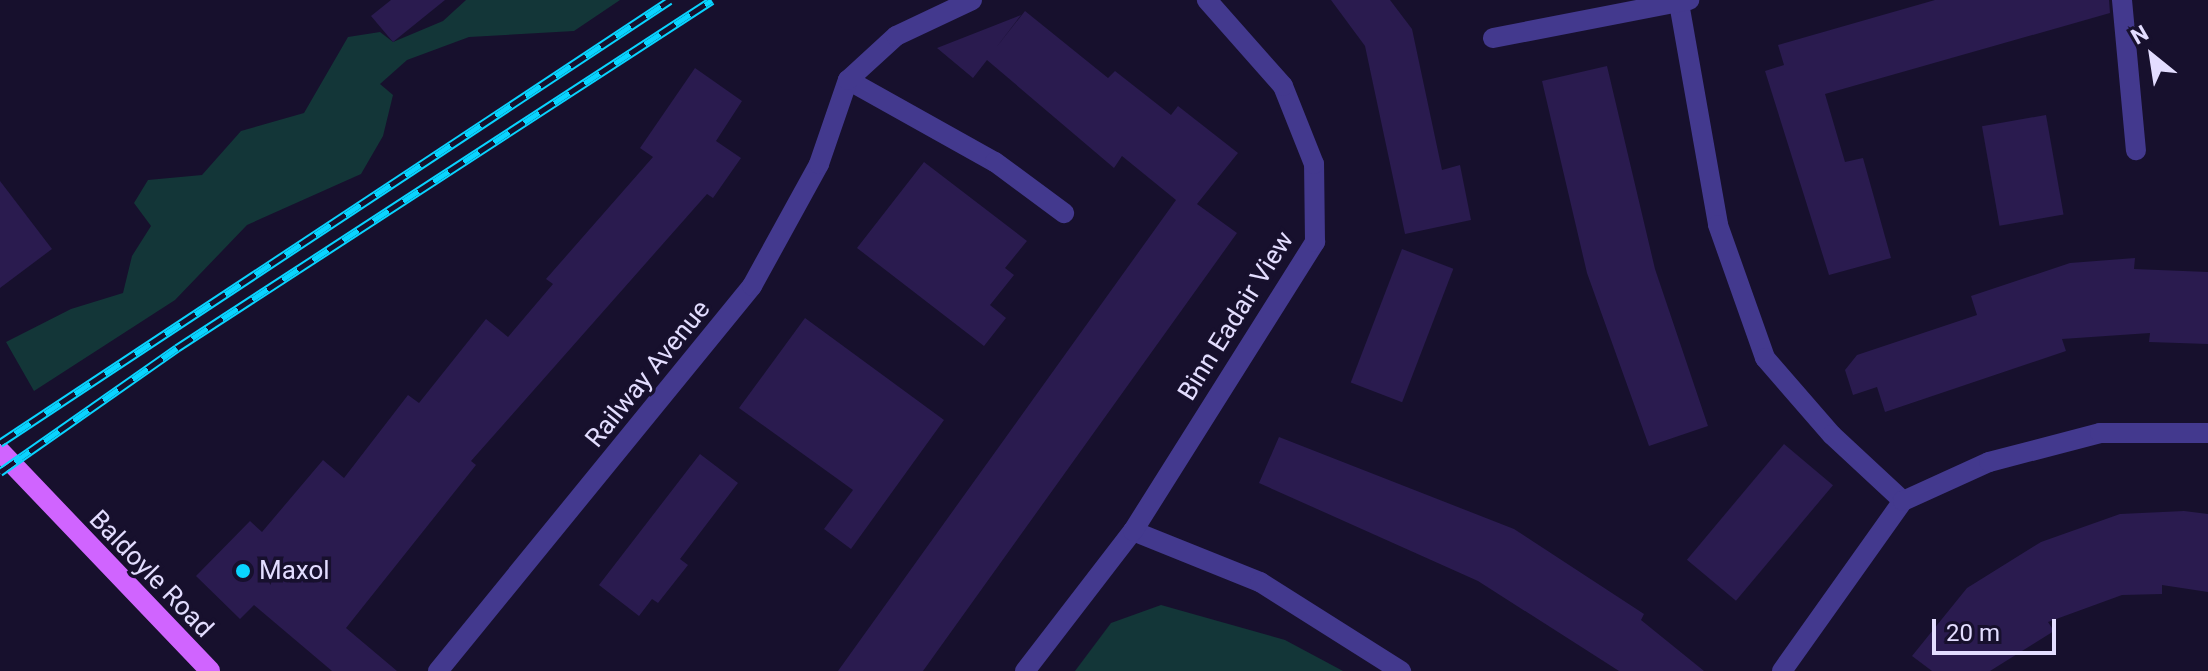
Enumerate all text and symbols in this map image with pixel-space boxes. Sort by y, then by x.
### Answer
north arrow [2112,16,2192,96]
text: N [2127,20,2153,49]
street label: Binn Eadair View [1172,226,1300,406]
street label: Railway Avenue [579,294,717,454]
street label: Baldoyle Road [83,504,219,644]
place label: Maxol [259,555,330,587]
marker: Maxol [234,562,252,580]
scale bar [1936,603,2060,653]
text: 20 m [1946,619,2000,647]

